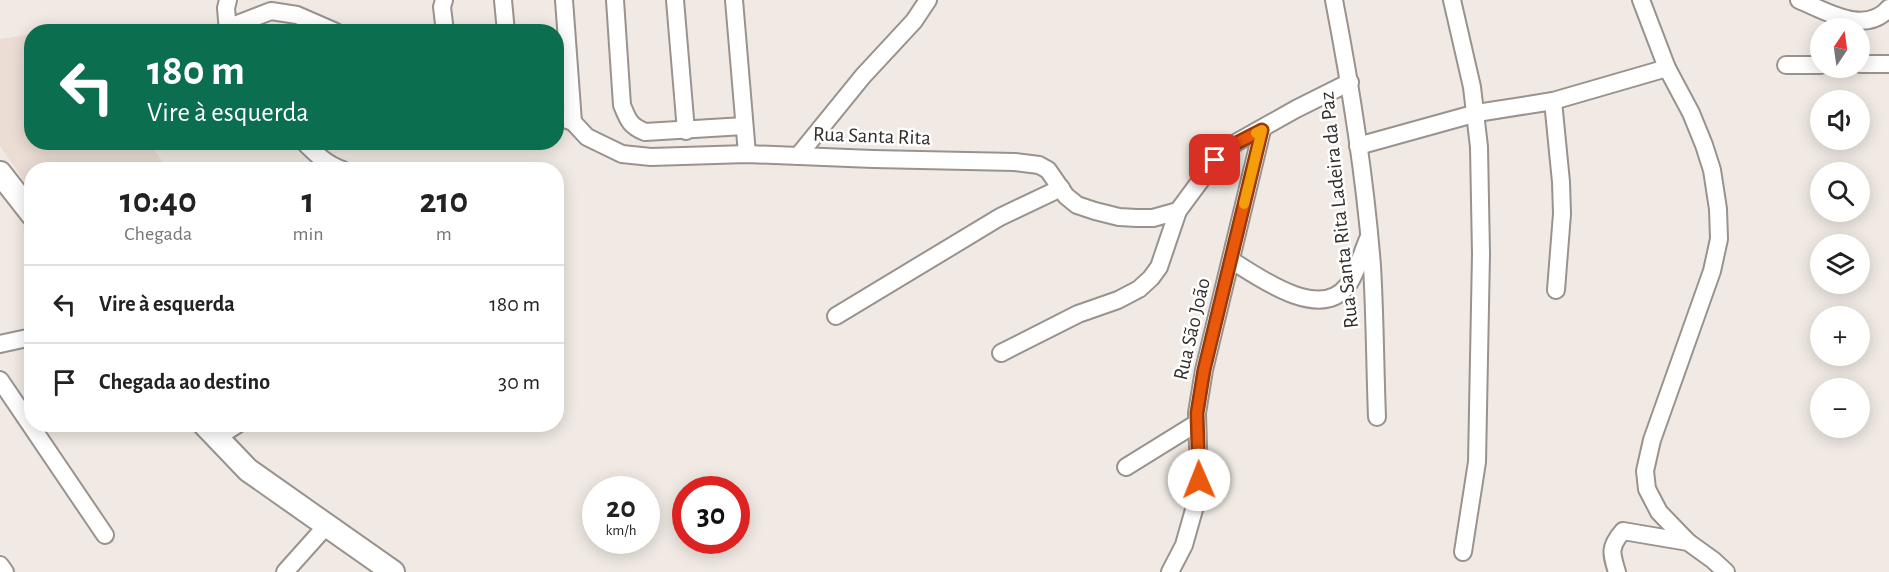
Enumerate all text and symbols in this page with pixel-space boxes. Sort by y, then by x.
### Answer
north arrow [1810,18,1870,78]
map controls [1810,18,1870,438]
icon: left [48,48,126,126]
text: 180 m [147,50,245,92]
button: sound [1810,90,1870,150]
street label: Rua Santa Rita Ladeira da Paz [1316,91,1362,329]
text: Vire à esquerda [147,99,309,126]
street label: Rua Santa Rita [813,123,932,149]
pin [1189,134,1240,185]
icon: arrive [1198,143,1231,176]
button: search [1810,162,1870,222]
text: 10:40 [120,183,197,219]
text: 1 [302,183,315,219]
text: 210 [419,183,468,219]
text: Chegada [124,224,192,244]
text: min [292,224,324,244]
text: m [436,224,452,244]
button: layers [1810,234,1870,294]
street label: Rua São João [1170,276,1214,382]
icon: left [48,288,81,321]
text: Vire à esquerda [99,293,235,315]
text: 180 m [489,293,540,315]
button: + [1810,306,1870,366]
icon: arrive [48,366,81,399]
text: Chegada ao destino [99,371,270,393]
text: 30 m [498,371,540,393]
button: − [1810,378,1870,438]
position arrow [1167,448,1231,512]
speed limit sign: 30 [672,476,750,554]
text: 20 [606,493,636,523]
text: km/h [606,523,636,538]

